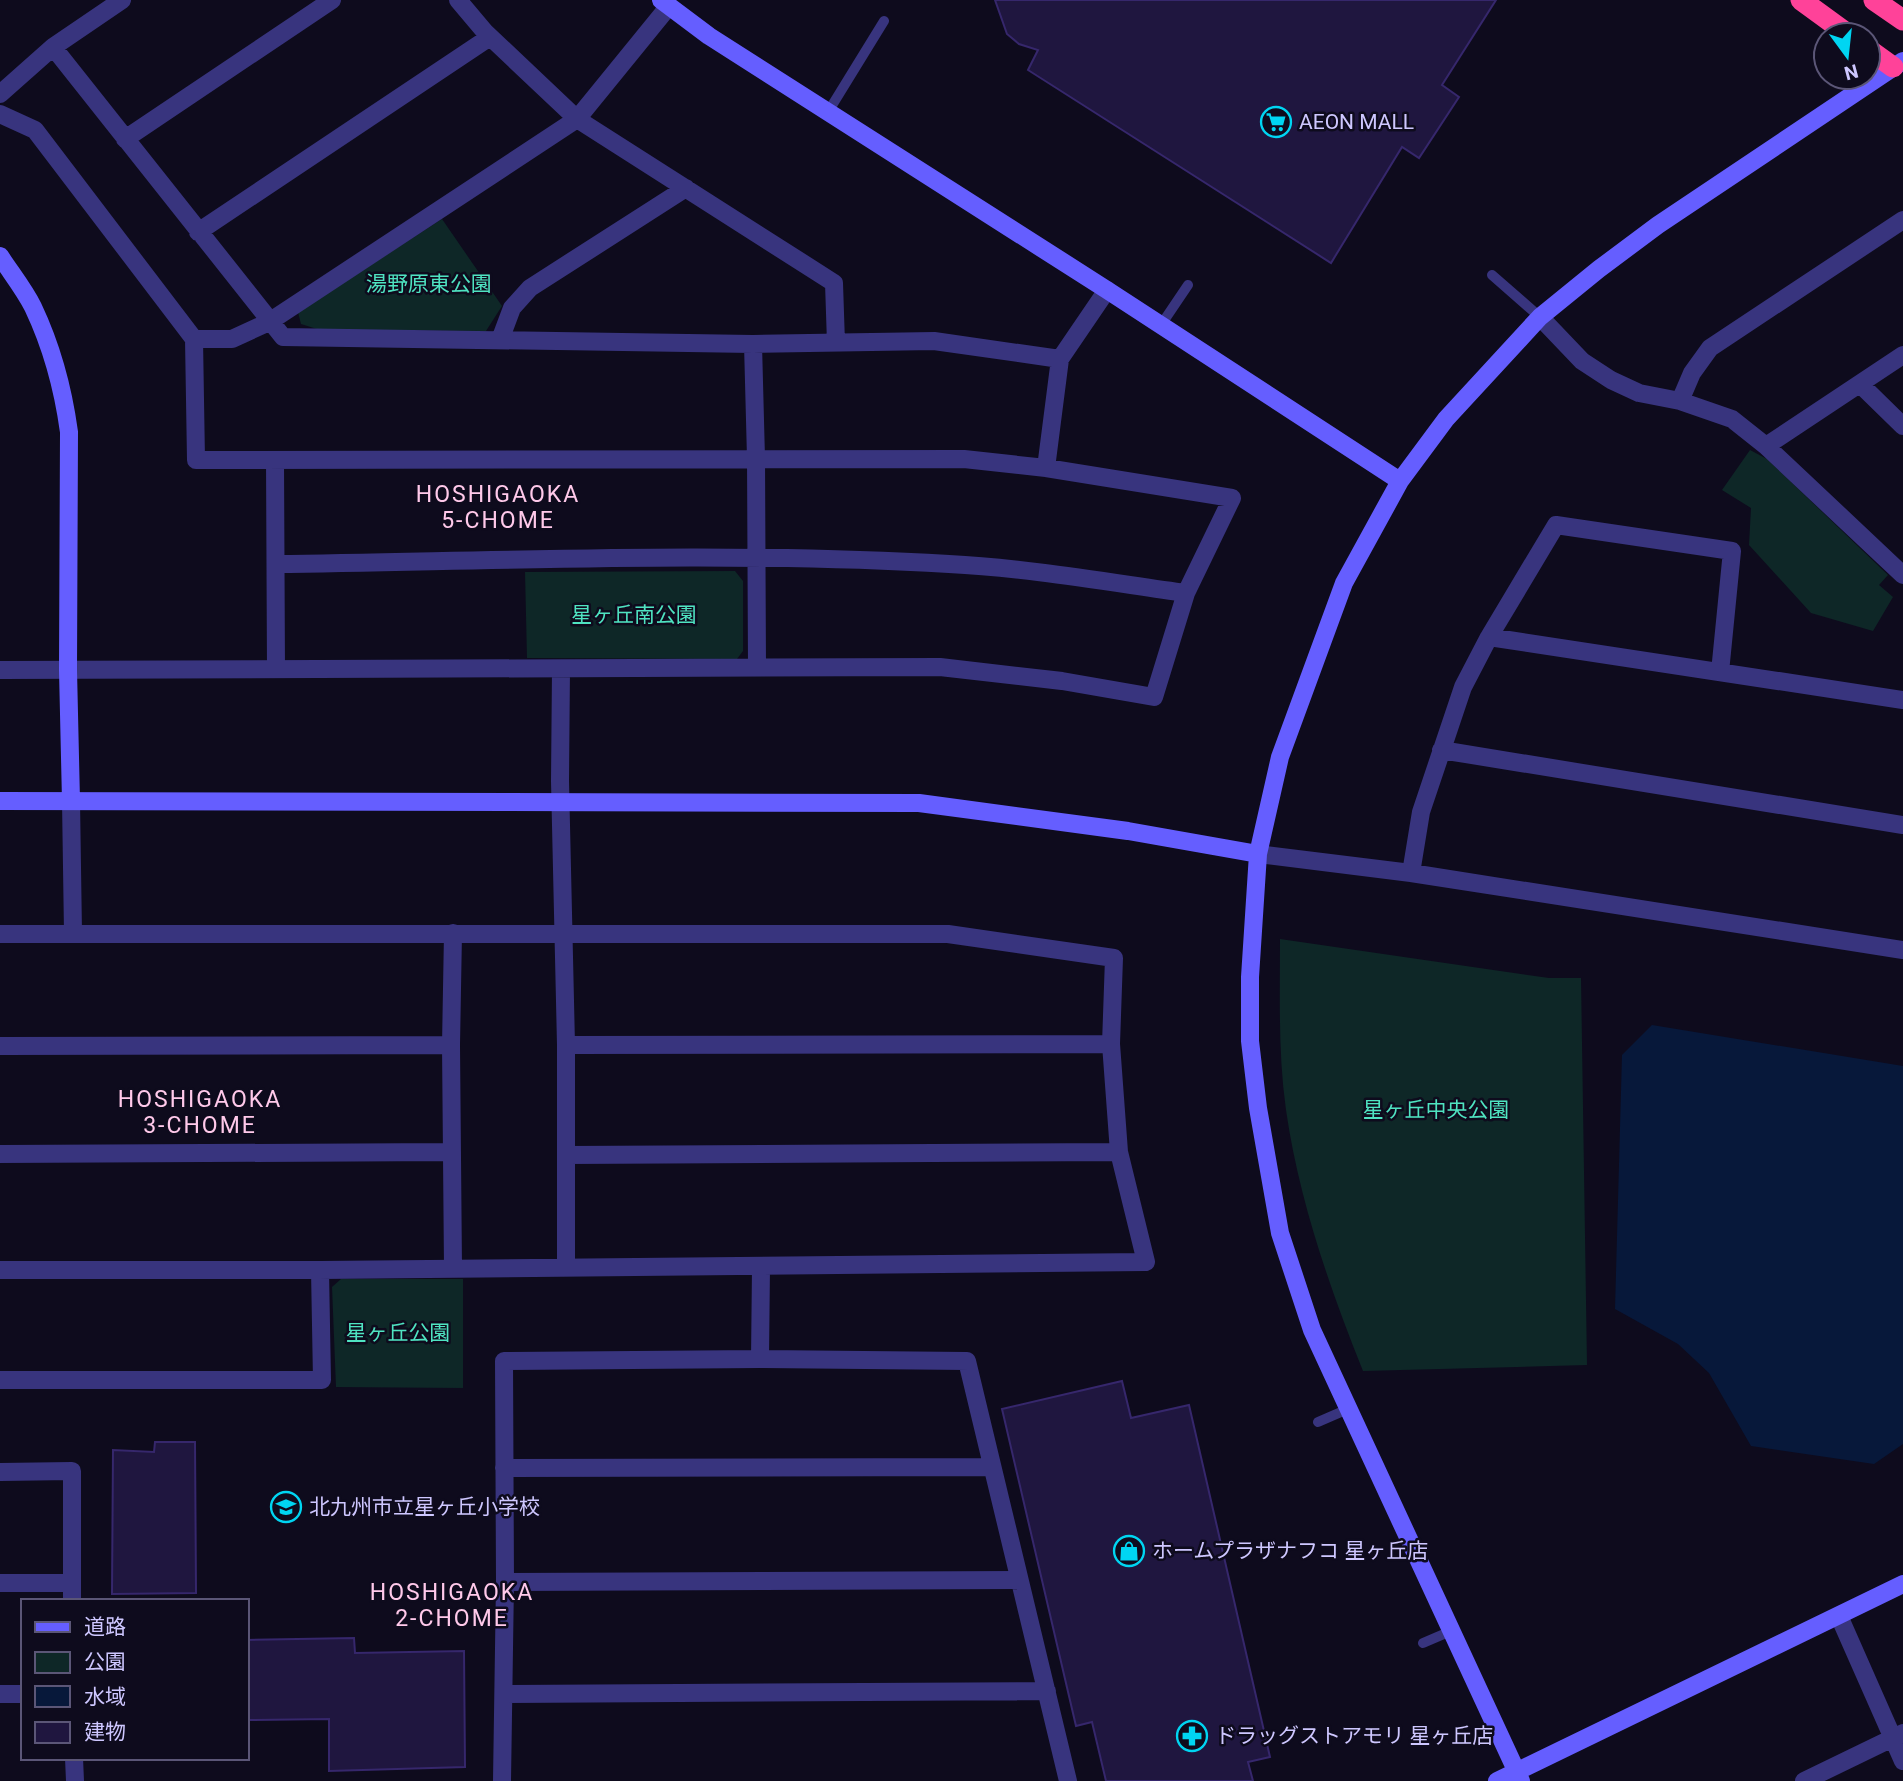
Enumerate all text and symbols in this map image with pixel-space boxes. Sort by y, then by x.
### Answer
north arrow [1812,21,1882,91]
text: N [1842,59,1861,85]
supermarket icon: AEON MALL [1259,105,1293,139]
place label: AEON MALL [1299,110,1414,134]
park label: 湯野原東公園 [366,272,492,296]
district label: HOSHIGAOKA 5-CHOME [416,481,580,534]
park label: 星ヶ丘南公園 [571,603,697,627]
district label: HOSHIGAOKA 3-CHOME [118,1086,282,1139]
park label: 星ヶ丘中央公園 [1363,1098,1510,1122]
park label: 星ヶ丘公園 [346,1321,451,1345]
school or university icon: 北九州市立星ヶ丘小学校 [269,1490,303,1524]
place label: 北九州市立星ヶ丘小学校 [309,1495,540,1519]
shop icon: ホームプラザナフコ 星ヶ丘店 [1112,1534,1146,1568]
place label: ホームプラザナフコ 星ヶ丘店 [1152,1539,1428,1563]
district label: HOSHIGAOKA 2-CHOME [370,1579,534,1632]
legend [21,1599,248,1760]
text: 道路 [84,1615,126,1639]
text: 公園 [84,1650,126,1674]
text: 水域 [84,1685,126,1709]
pharmacy icon: ドラッグストアモリ 星ヶ丘店 [1175,1719,1209,1753]
text: 建物 [84,1720,126,1744]
place label: ドラッグストアモリ 星ヶ丘店 [1215,1724,1493,1748]

